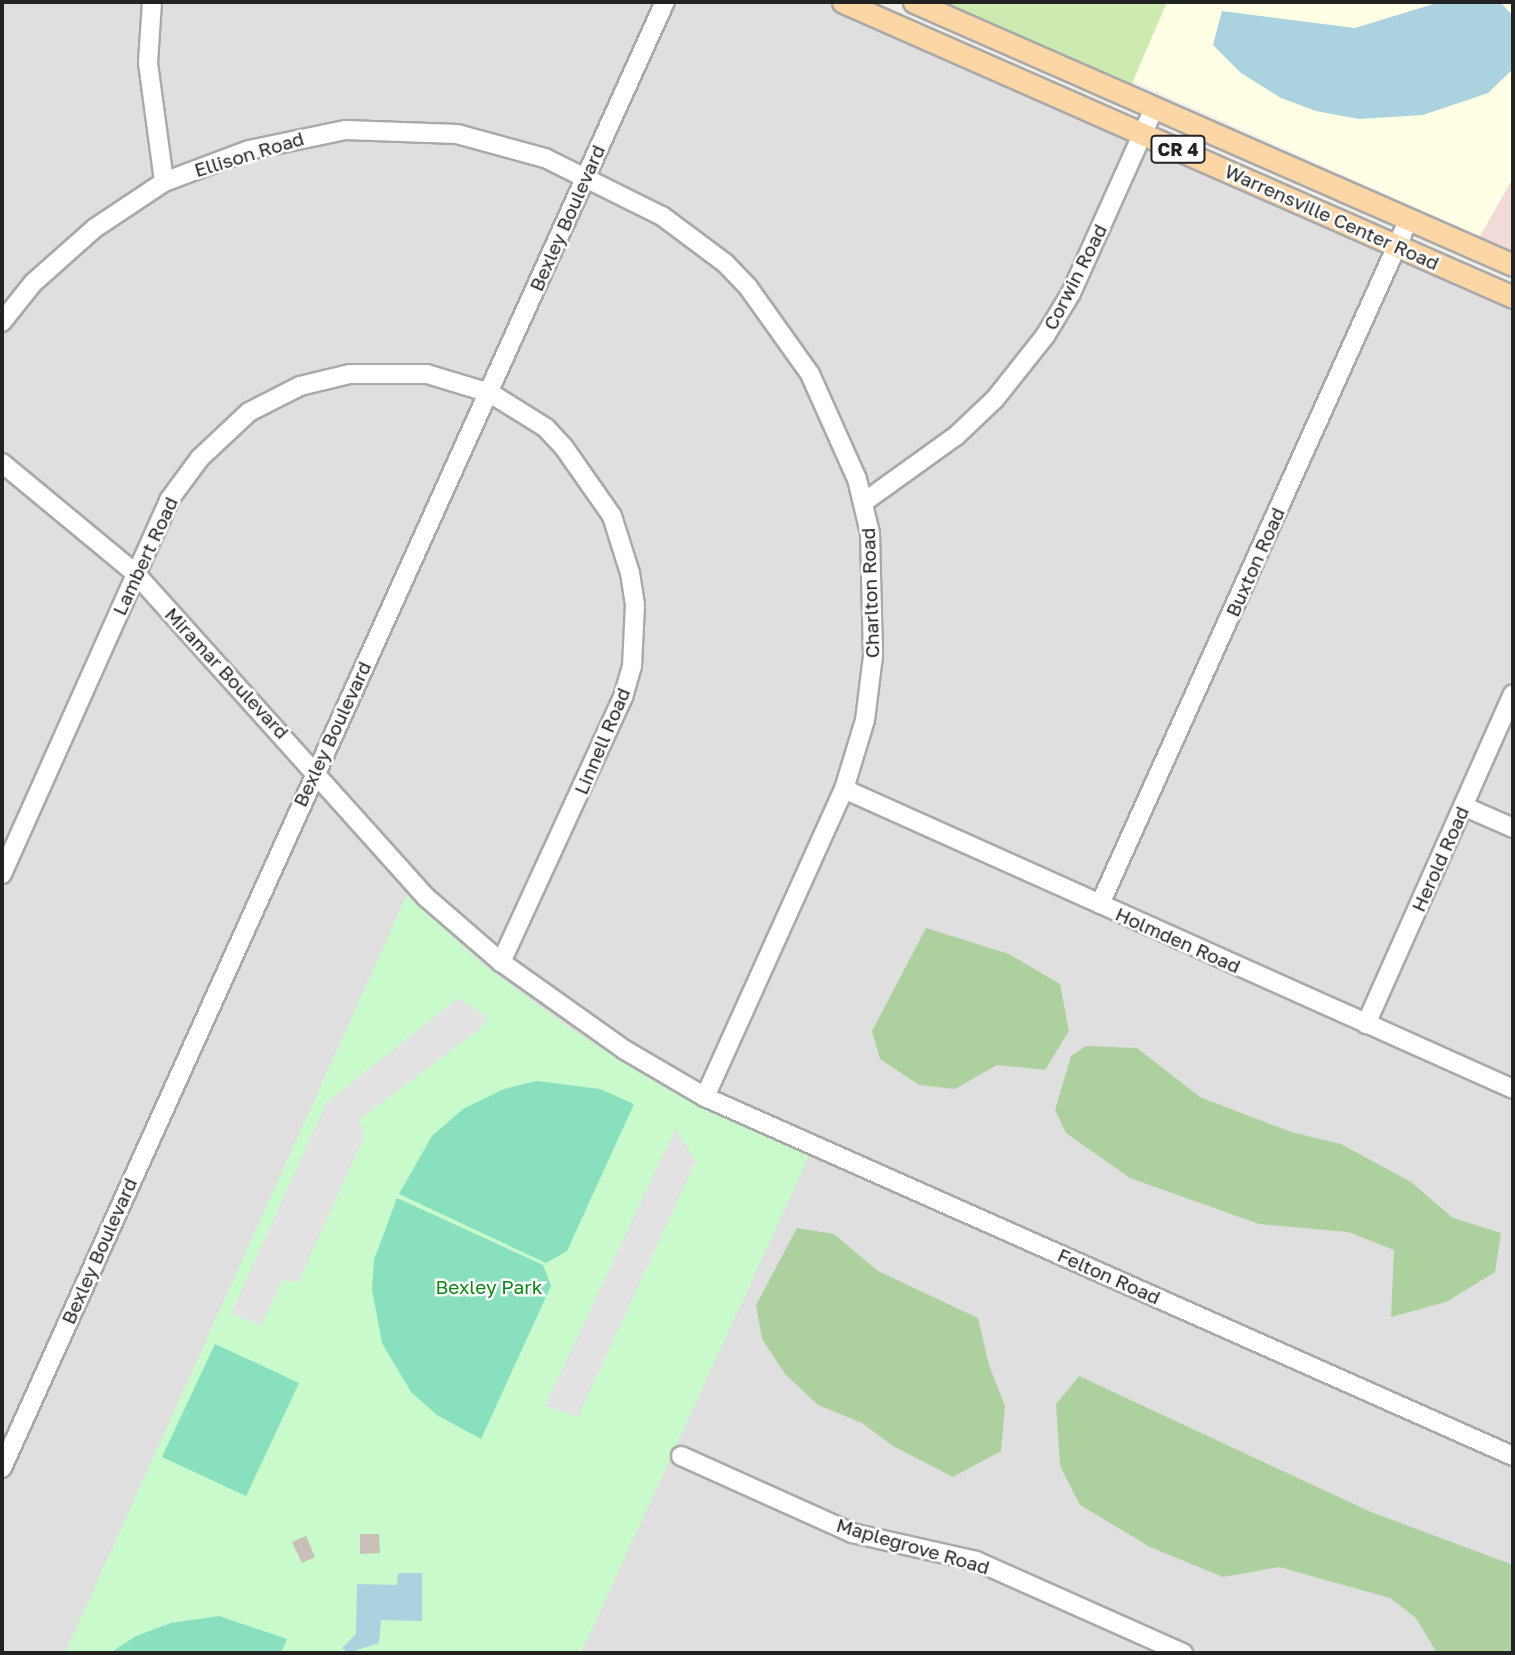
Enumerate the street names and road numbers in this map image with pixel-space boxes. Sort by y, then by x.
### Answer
street label: Ellison Road [191,127,307,181]
road number: CR 4 [1150,134,1206,164]
street label: Bexley Boulevard [525,141,609,295]
street label: Warrensville Center Road [1221,159,1443,275]
street label: Corwin Road [1039,220,1111,334]
street label: Lambert Road [108,493,182,619]
street label: Buxton Road [1221,504,1289,620]
street label: Charlton Road [856,527,884,659]
street label: Miramar Boulevard [160,603,294,743]
street label: Bexley Boulevard [288,658,376,810]
street label: Linnell Road [569,684,635,798]
street label: Herold Road [1407,803,1473,915]
street label: Holmden Road [1112,902,1244,978]
street label: Bexley Boulevard [57,1174,141,1328]
street label: Felton Road [1054,1243,1164,1309]
street label: Maplegrove Road [834,1513,992,1579]

